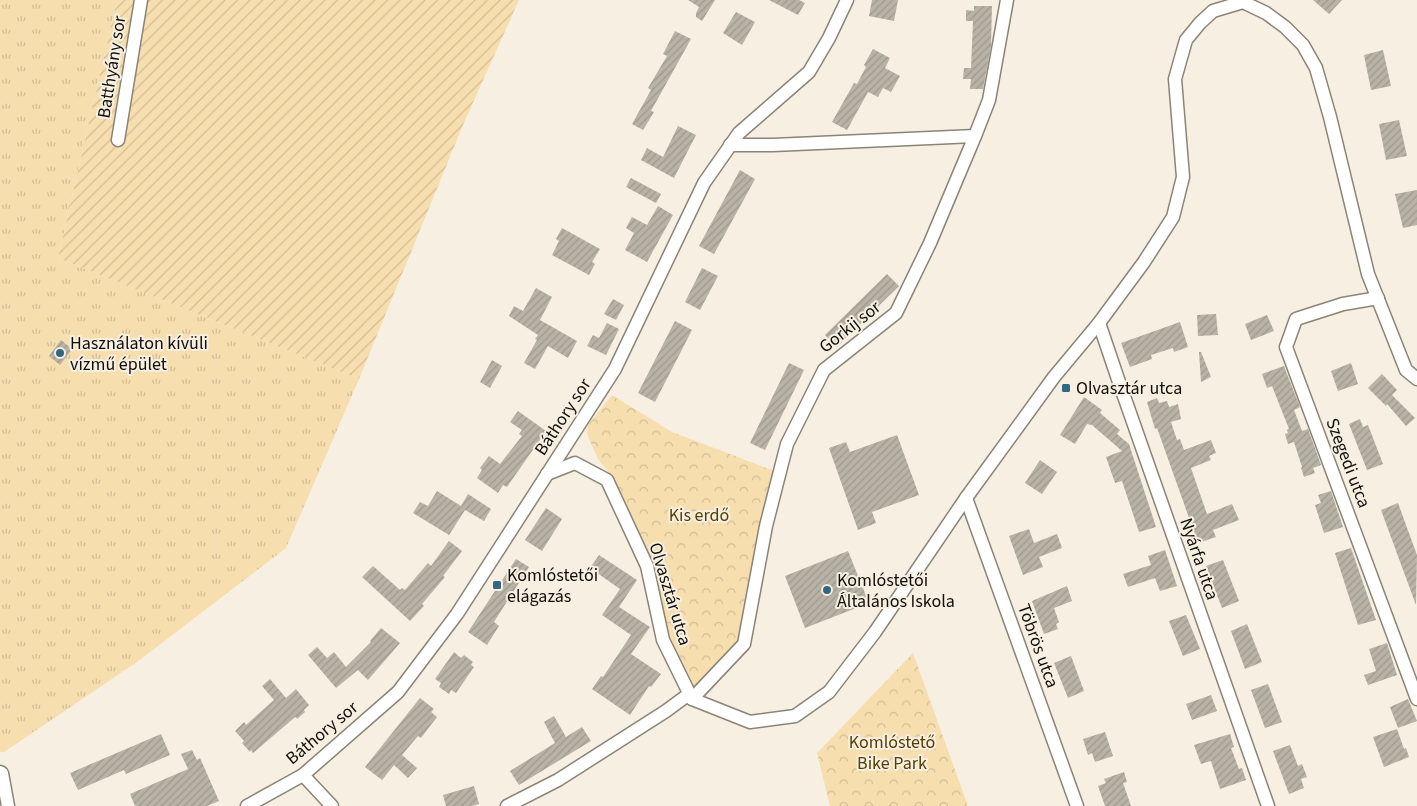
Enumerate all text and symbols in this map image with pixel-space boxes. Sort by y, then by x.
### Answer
street label: Batthyány sor [92,13,133,120]
street label: Gorkij sor [814,295,887,359]
place label: Használaton kívüli vízmű épület [70,331,208,377]
marker: Használaton kívüli vízmű épület [54,347,66,359]
street label: Báthory sor [529,373,598,460]
place label: Olvasztár utca [1076,376,1182,401]
marker: Olvasztár utca [1060,382,1072,394]
street label: Szegedi utca [1319,414,1377,512]
park label: Kis erdő [669,503,729,528]
street label: Nyárfa utca [1173,515,1225,603]
street label: Olvasztár utca [643,540,697,648]
place label: Komlóstetői elágazás [507,563,598,609]
place label: Komlóstetői Általános Iskola [837,568,955,614]
marker: Komlóstetői elágazás [491,579,503,591]
marker: Komlóstetői Általános Iskola [821,584,833,596]
street label: Töbrös utca [1011,600,1065,692]
street label: Báthory sor [281,695,364,771]
park label: Komlóstető Bike Park [849,730,935,776]

